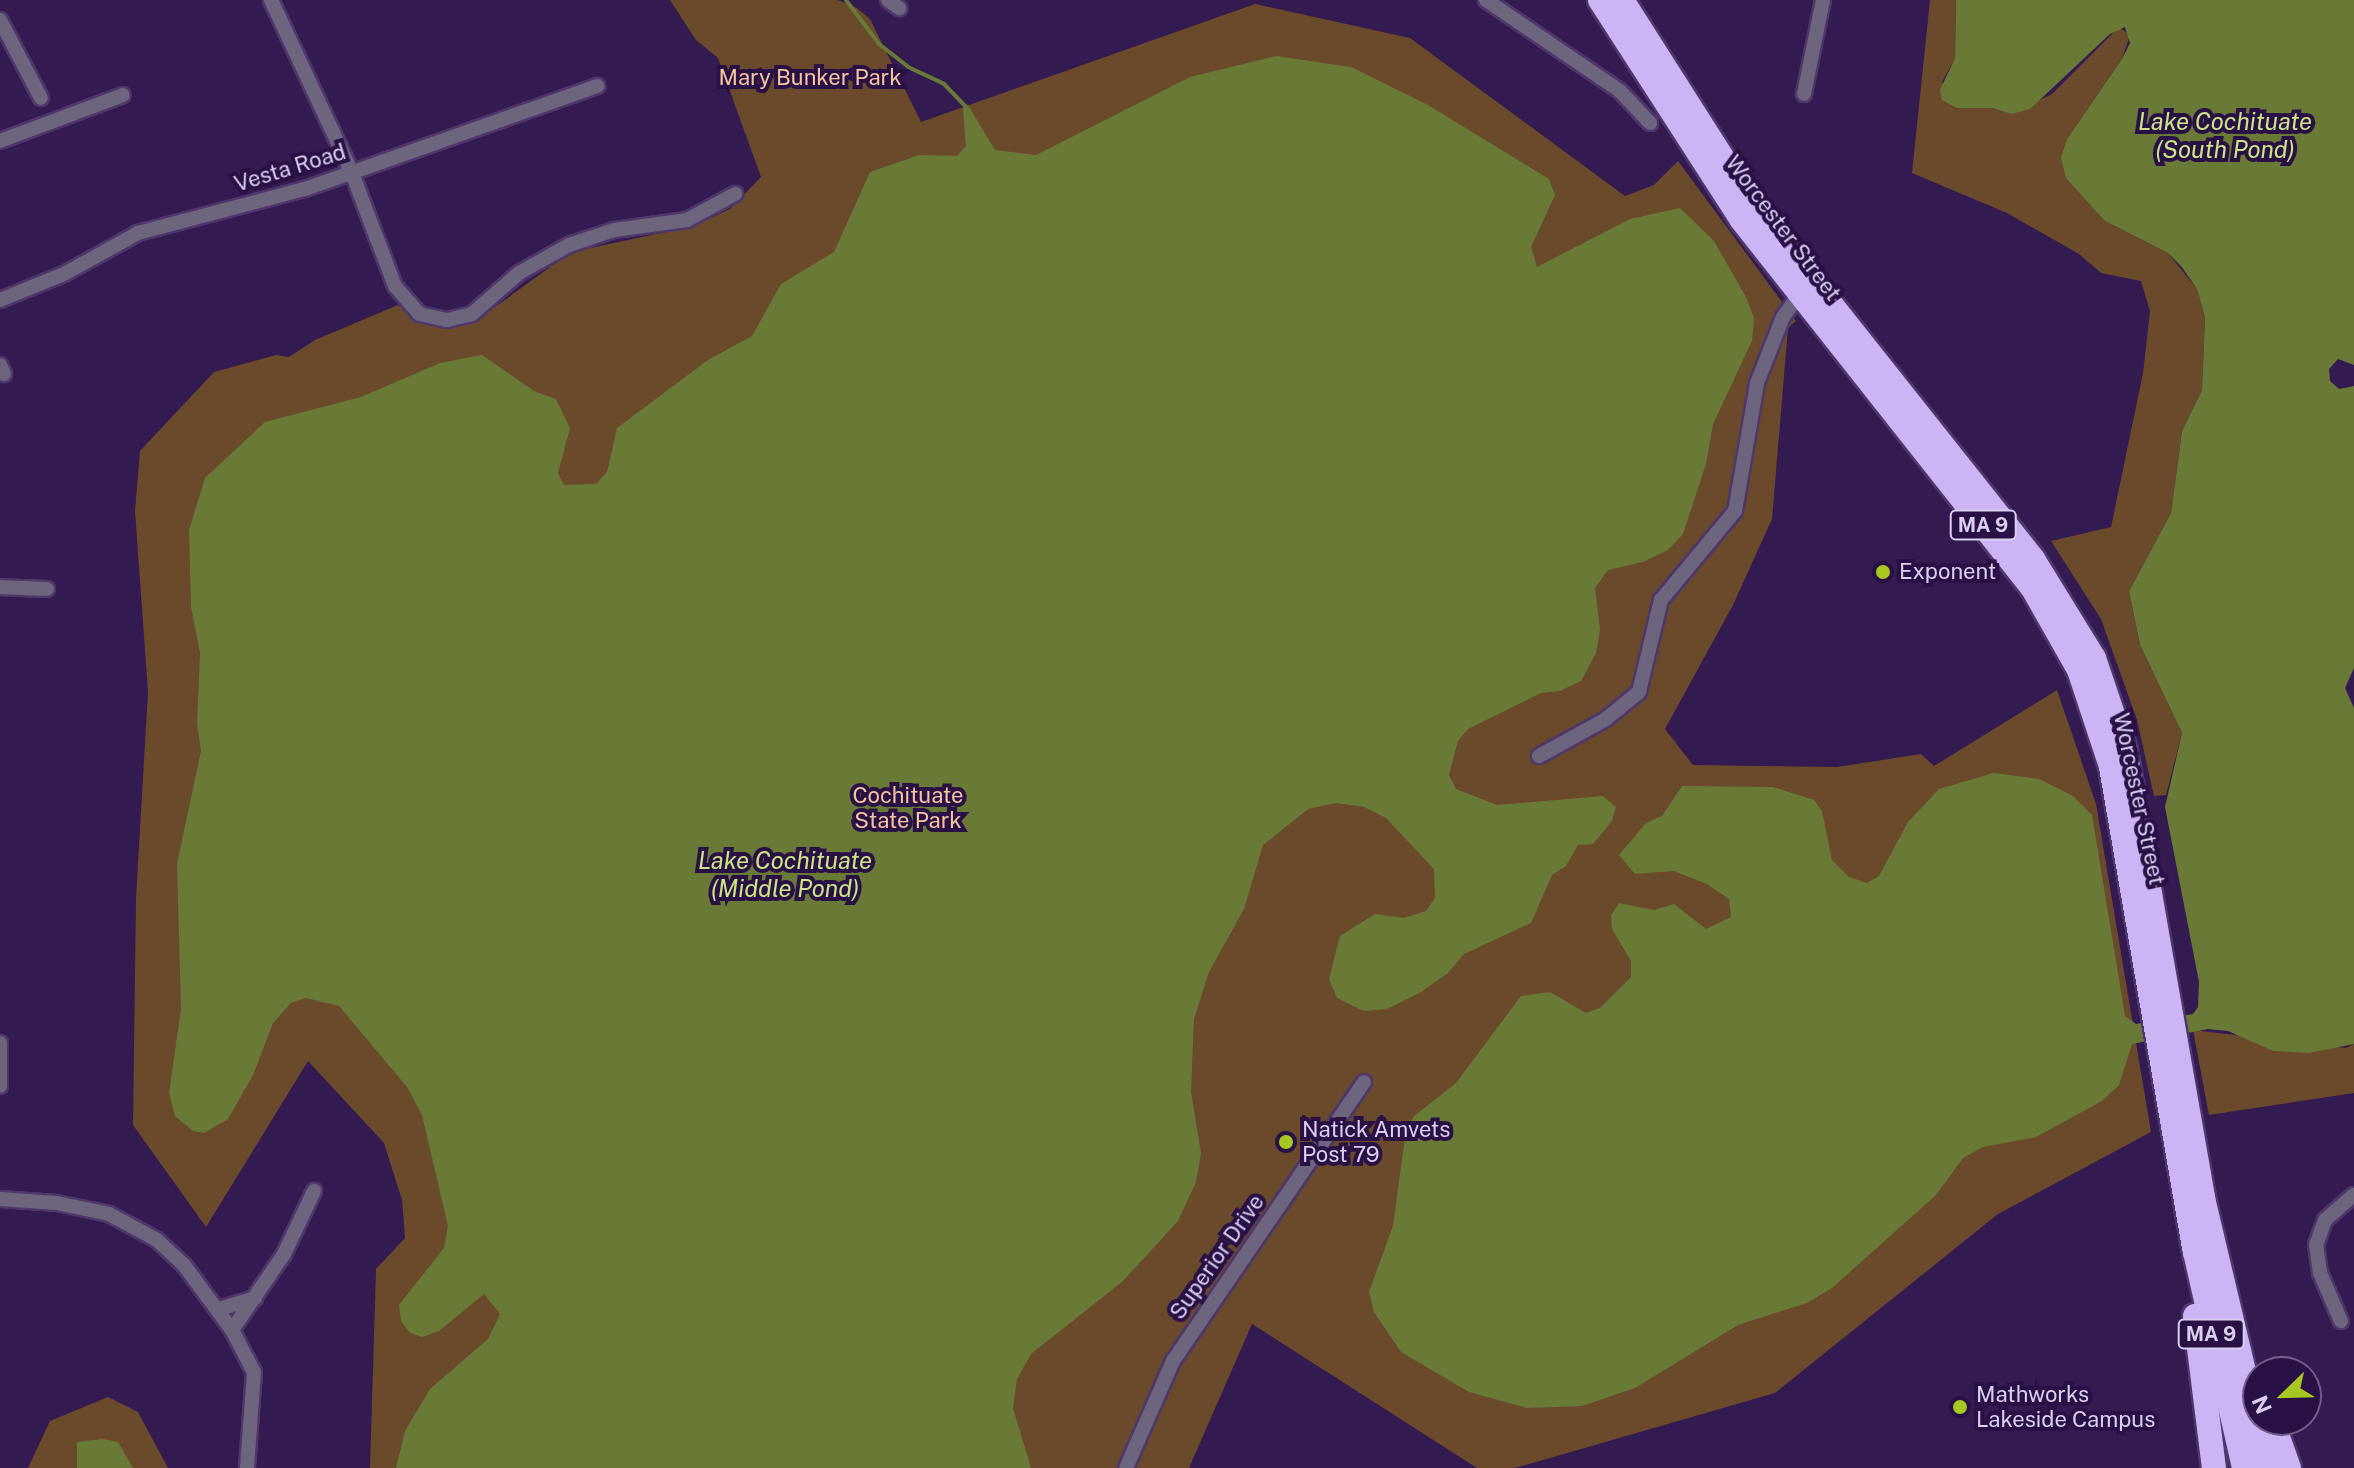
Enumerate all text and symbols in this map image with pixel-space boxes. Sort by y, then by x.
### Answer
park label: Mary Bunker Park [718,65,902,91]
water label: Lake Cochituate (South Pond) [2138,108,2312,164]
street label: Vesta Road [231,139,349,197]
street label: Worcester Street [1720,150,1846,306]
road number: MA 9 [1949,509,2017,541]
place label: Exponent [1899,559,1996,585]
marker: Exponent [1874,563,1892,581]
street label: Worcester Street [2108,711,2170,887]
park label: Cochituate State Park [852,782,964,834]
water label: Lake Cochituate (Middle Pond) [698,847,872,903]
place label: Natick Amvets Post 79 [1302,1116,1450,1168]
marker: Natick Amvets Post 79 [1277,1133,1295,1151]
street label: Superior Drive [1164,1190,1270,1324]
road number: MA 9 [2177,1318,2245,1350]
north arrow [2242,1356,2322,1436]
place label: Mathworks Lakeside Campus [1976,1381,2155,1432]
text: N [2246,1392,2277,1418]
marker: Mathworks Lakeside Campus [1951,1398,1969,1416]

